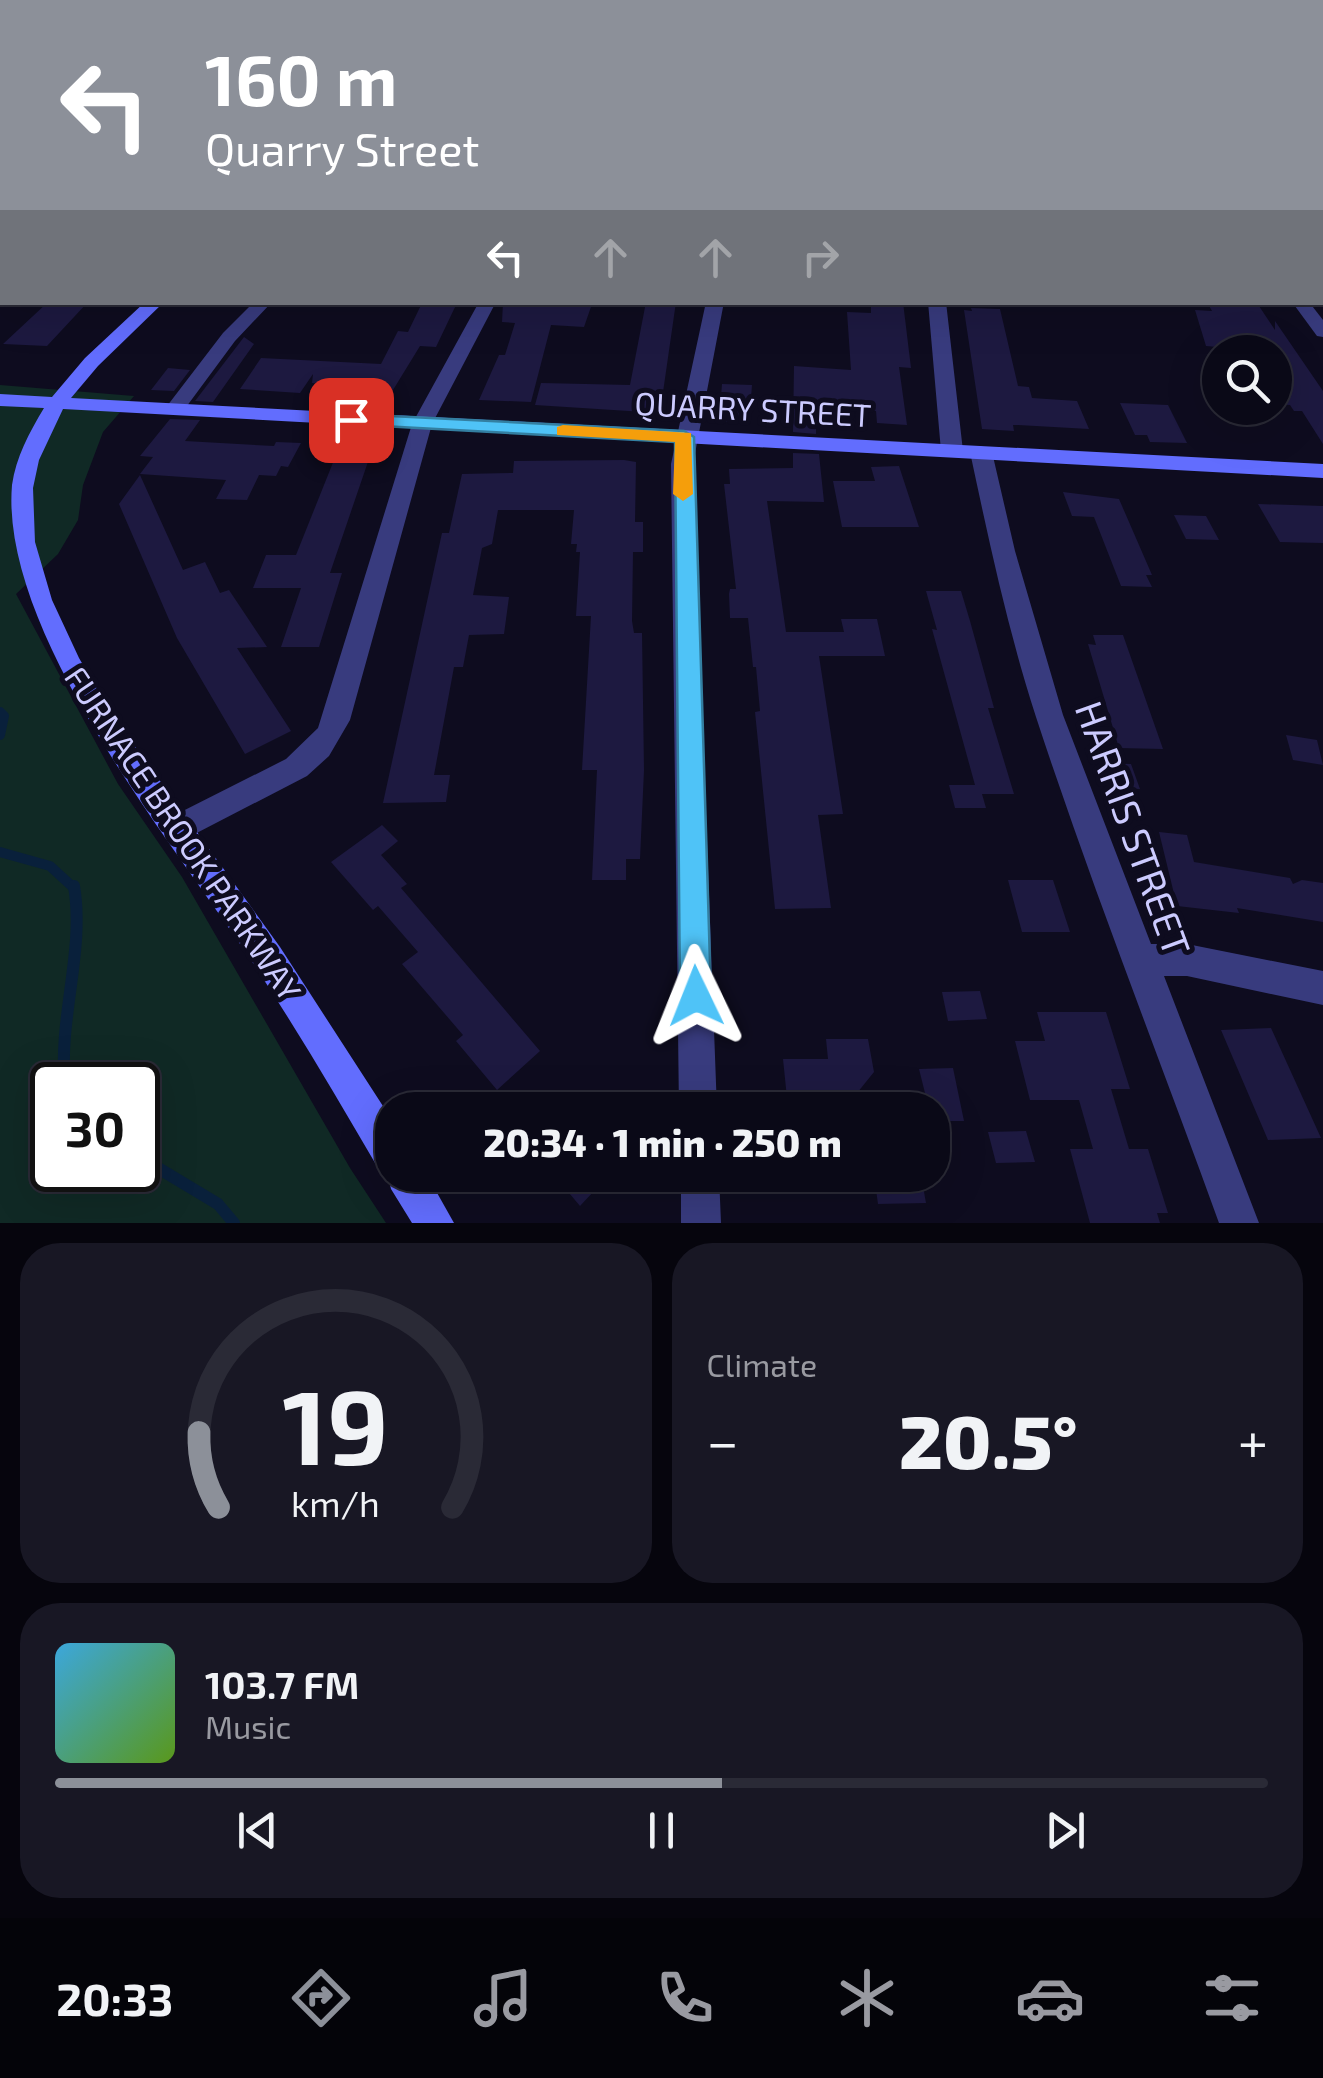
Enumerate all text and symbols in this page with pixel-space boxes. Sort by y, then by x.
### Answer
text: 160 m [205,36,398,120]
icon: left [40,40,170,170]
text: Quarry Street [205,121,479,175]
icon: left [478,230,533,285]
icon: ahead [583,230,638,285]
icon: ahead [688,230,743,285]
icon: right [793,230,848,285]
map controls [1202,335,1292,425]
button: search [1202,335,1292,425]
pin [309,378,394,463]
street label: QUARRY STREET [634,383,872,434]
icon: arrive [324,393,379,448]
street label: FURNACE BROOK PARKWAY [58,659,310,1007]
street label: HARRIS STREET [1067,695,1201,961]
position arrow [644,944,748,1048]
speed limit sign: 30 [30,1062,160,1192]
text: 20:34 · 1 min · 250 m [483,1119,842,1165]
text: Climate [707,1345,817,1383]
text: 19 [283,1361,389,1486]
text: 20.5° [899,1394,1078,1484]
text: − [707,1407,739,1473]
text: + [1238,1407,1268,1473]
text: km/h [291,1481,380,1524]
text: 103.7 FM [205,1661,359,1707]
text: Music [205,1707,291,1745]
icon: previous [230,1803,285,1858]
icon: pause [634,1803,689,1858]
icon: next [1038,1803,1093,1858]
icon: directions [286,1963,356,2033]
icon: music [468,1963,538,2033]
icon: phone [650,1963,720,2033]
icon: climate [832,1963,902,2033]
icon: car [1015,1963,1085,2033]
icon: filters [1197,1963,1267,2033]
text: 20:33 [56,1971,173,2025]

